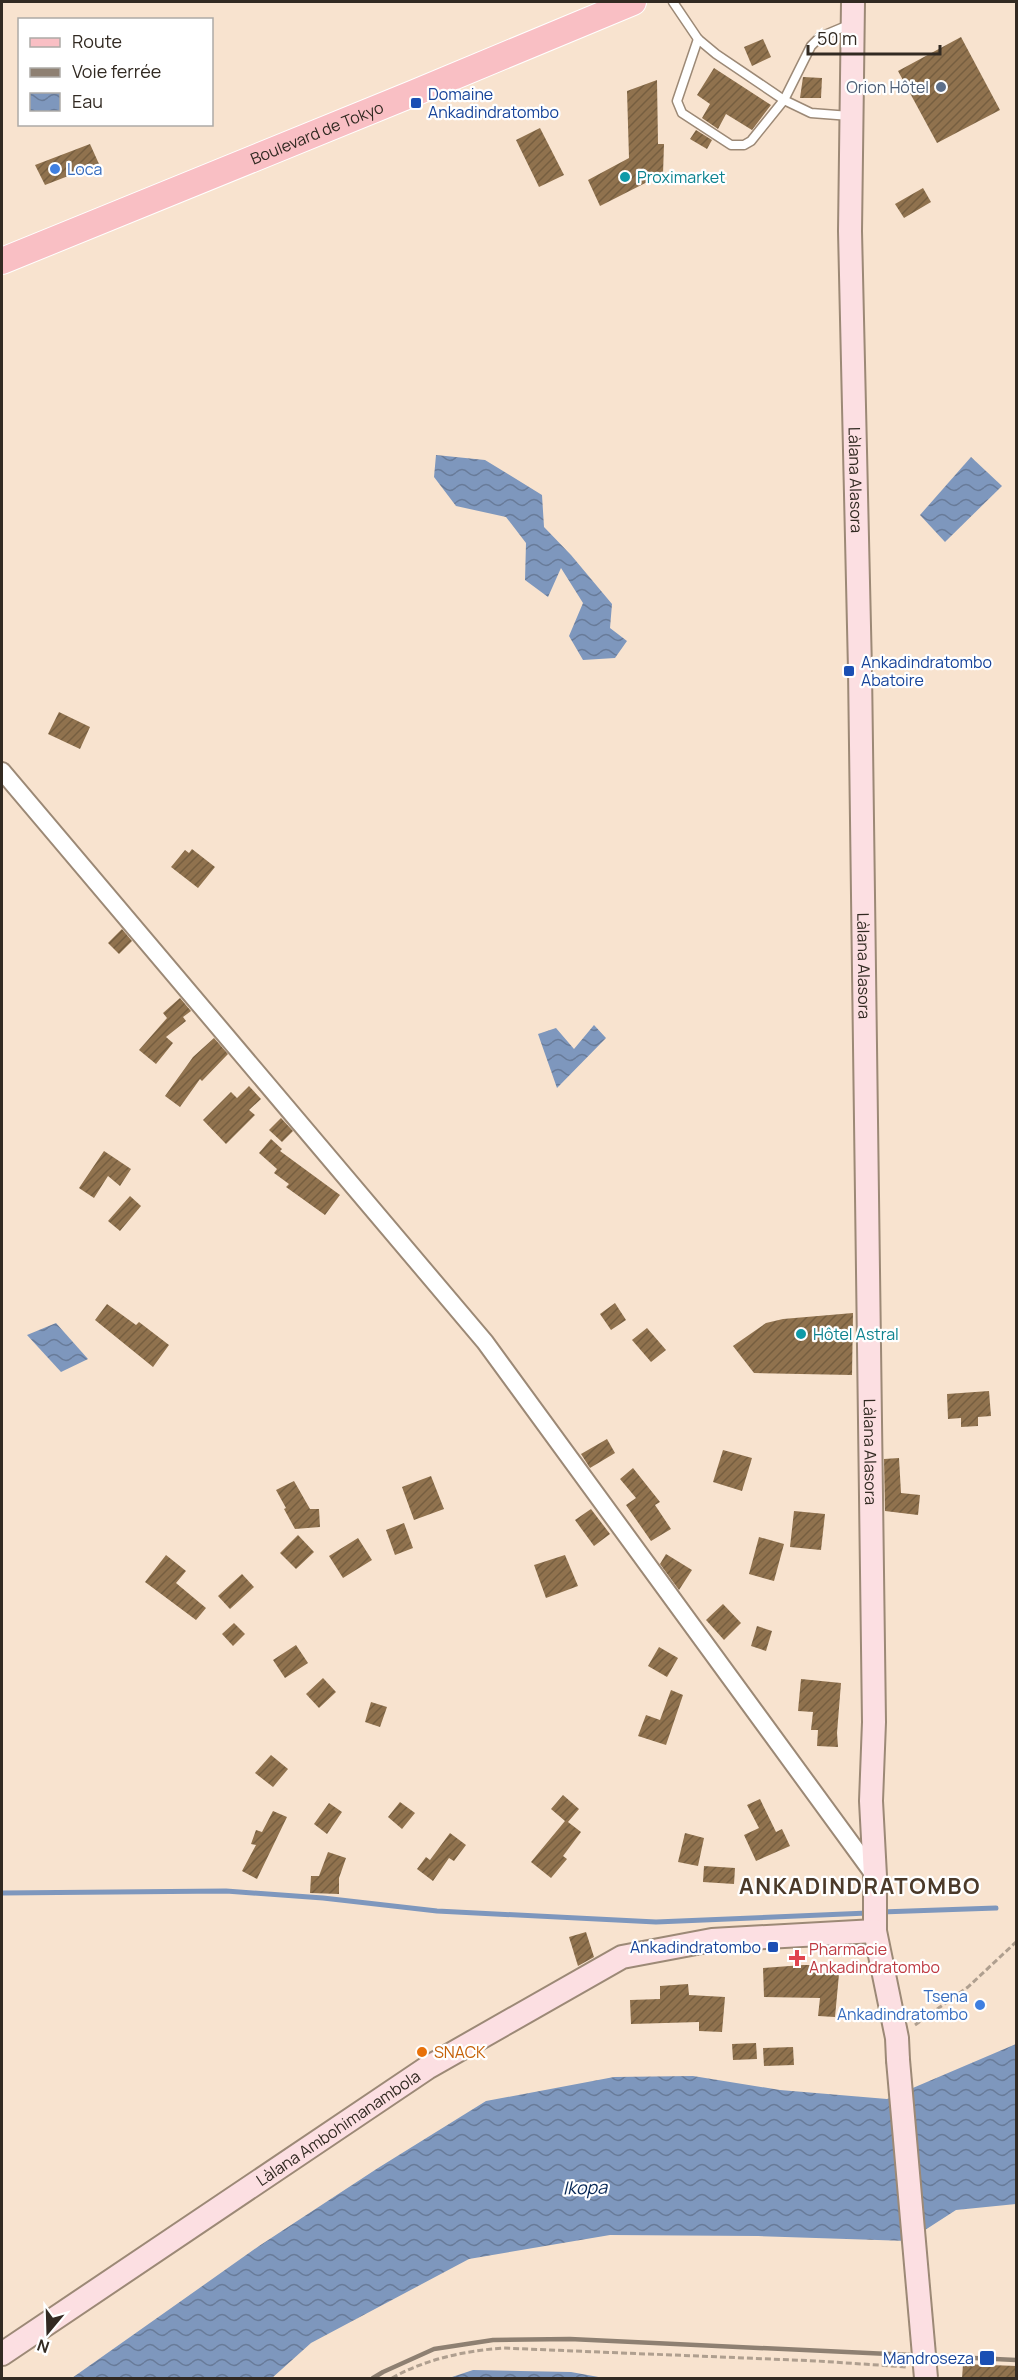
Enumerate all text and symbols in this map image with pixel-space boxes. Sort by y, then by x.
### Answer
legend [18,18,213,126]
scale bar [808,18,940,56]
text: 50 m [817,26,857,50]
text: Route [72,29,122,53]
text: Voie ferrée [72,59,161,83]
place label: Orion Hôtel [846,76,929,98]
marker: Orion Hôtel [934,80,948,94]
place label: Domaine Ankadindratombo [428,83,559,123]
text: Eau [72,89,103,113]
street label: Boulevard de Tokyo [247,96,387,170]
marker: Domaine Ankadindratombo [409,96,423,110]
place label: Loca [67,158,102,180]
marker: Loca [48,162,62,176]
place label: Proximarket [637,166,726,188]
marker: Proximarket [618,170,632,184]
street label: Làlana Alasora [843,427,868,533]
place label: Ankadindratombo Abatoire [861,651,992,691]
marker: Ankadindratombo Abatoire [842,664,856,678]
street label: Làlana Alasora [852,913,876,1019]
place label: Hôtel Astral [813,1323,899,1345]
marker: Hôtel Astral [794,1327,808,1341]
street label: Làlana Alasora [859,1398,882,1505]
district label: ANKADINDRATOMBO [739,1871,981,1901]
place label: Ankadindratombo [630,1936,761,1958]
place label: Pharmacie Ankadindratombo [809,1938,940,1978]
marker: Ankadindratombo [766,1940,780,1954]
marker: Pharmacie Ankadindratombo [790,1951,804,1965]
place label: Tsena Ankadindratombo [837,1985,968,2025]
marker: Tsena Ankadindratombo [973,1998,987,2012]
place label: SNACK [434,2041,486,2063]
marker: SNACK [415,2045,429,2059]
street label: Làlana Ambohimanambola [252,2065,424,2191]
water label: Ikopa [563,2175,608,2199]
north arrow [18,2302,78,2362]
text: N [34,2334,52,2358]
place label: Mandroseza [883,2347,974,2369]
marker: Mandroseza [978,2349,996,2367]

